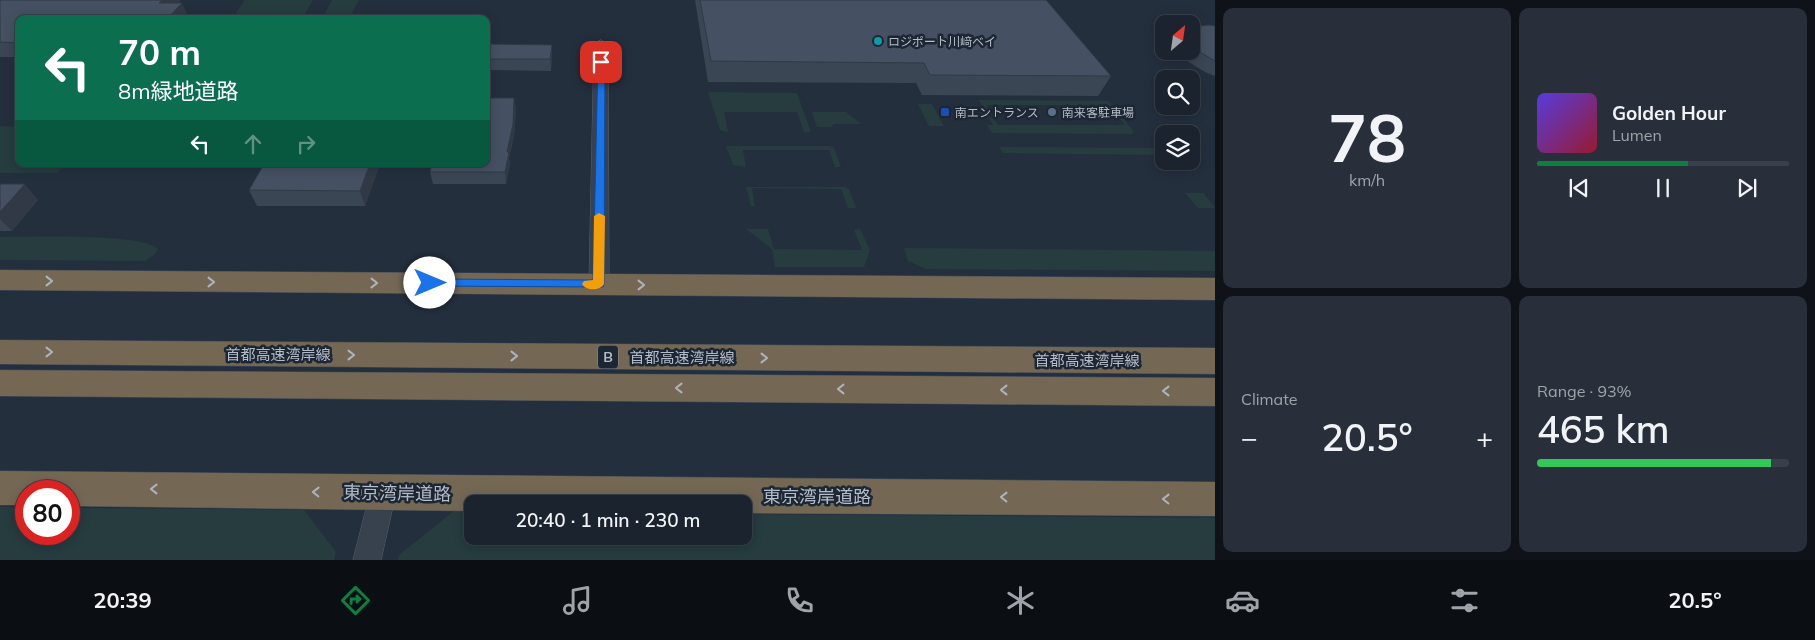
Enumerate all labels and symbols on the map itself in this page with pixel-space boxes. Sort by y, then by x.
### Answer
north arrow [1155,15,1200,60]
place label: ロジポート川﨑ベイ [888,34,996,49]
marker: ロジポート川﨑ベイ [872,35,884,47]
pin [580,41,622,83]
place label: 南エントランス [955,105,1039,120]
place label: 南来客駐車場 [1062,105,1134,120]
marker: 南エントランス [939,106,951,118]
marker: 南来客駐車場 [1046,106,1058,118]
position arrow [403,256,455,308]
one-way arrow [45,276,53,286]
one-way arrow [208,277,215,287]
one-way arrow [370,278,378,288]
one-way arrow [637,279,645,290]
street label: 首都高速湾岸線 [225,345,331,364]
road number: B [598,346,618,368]
one-way arrow [45,347,53,357]
street label: 首都高速湾岸線 [629,348,735,367]
one-way arrow [348,350,355,360]
one-way arrow [510,351,518,361]
street label: 首都高速湾岸線 [1034,351,1140,370]
one-way arrow [760,353,768,363]
one-way arrow [675,383,682,393]
one-way arrow [837,384,845,394]
one-way arrow [1000,385,1008,395]
one-way arrow [1162,386,1170,396]
speed limit sign: 80 [15,480,80,545]
street label: 東京湾岸道路 [343,481,451,505]
one-way arrow [150,484,158,495]
street label: 東京湾岸道路 [763,485,871,508]
one-way arrow [312,487,320,497]
one-way arrow [1000,492,1008,502]
one-way arrow [1162,494,1170,504]

